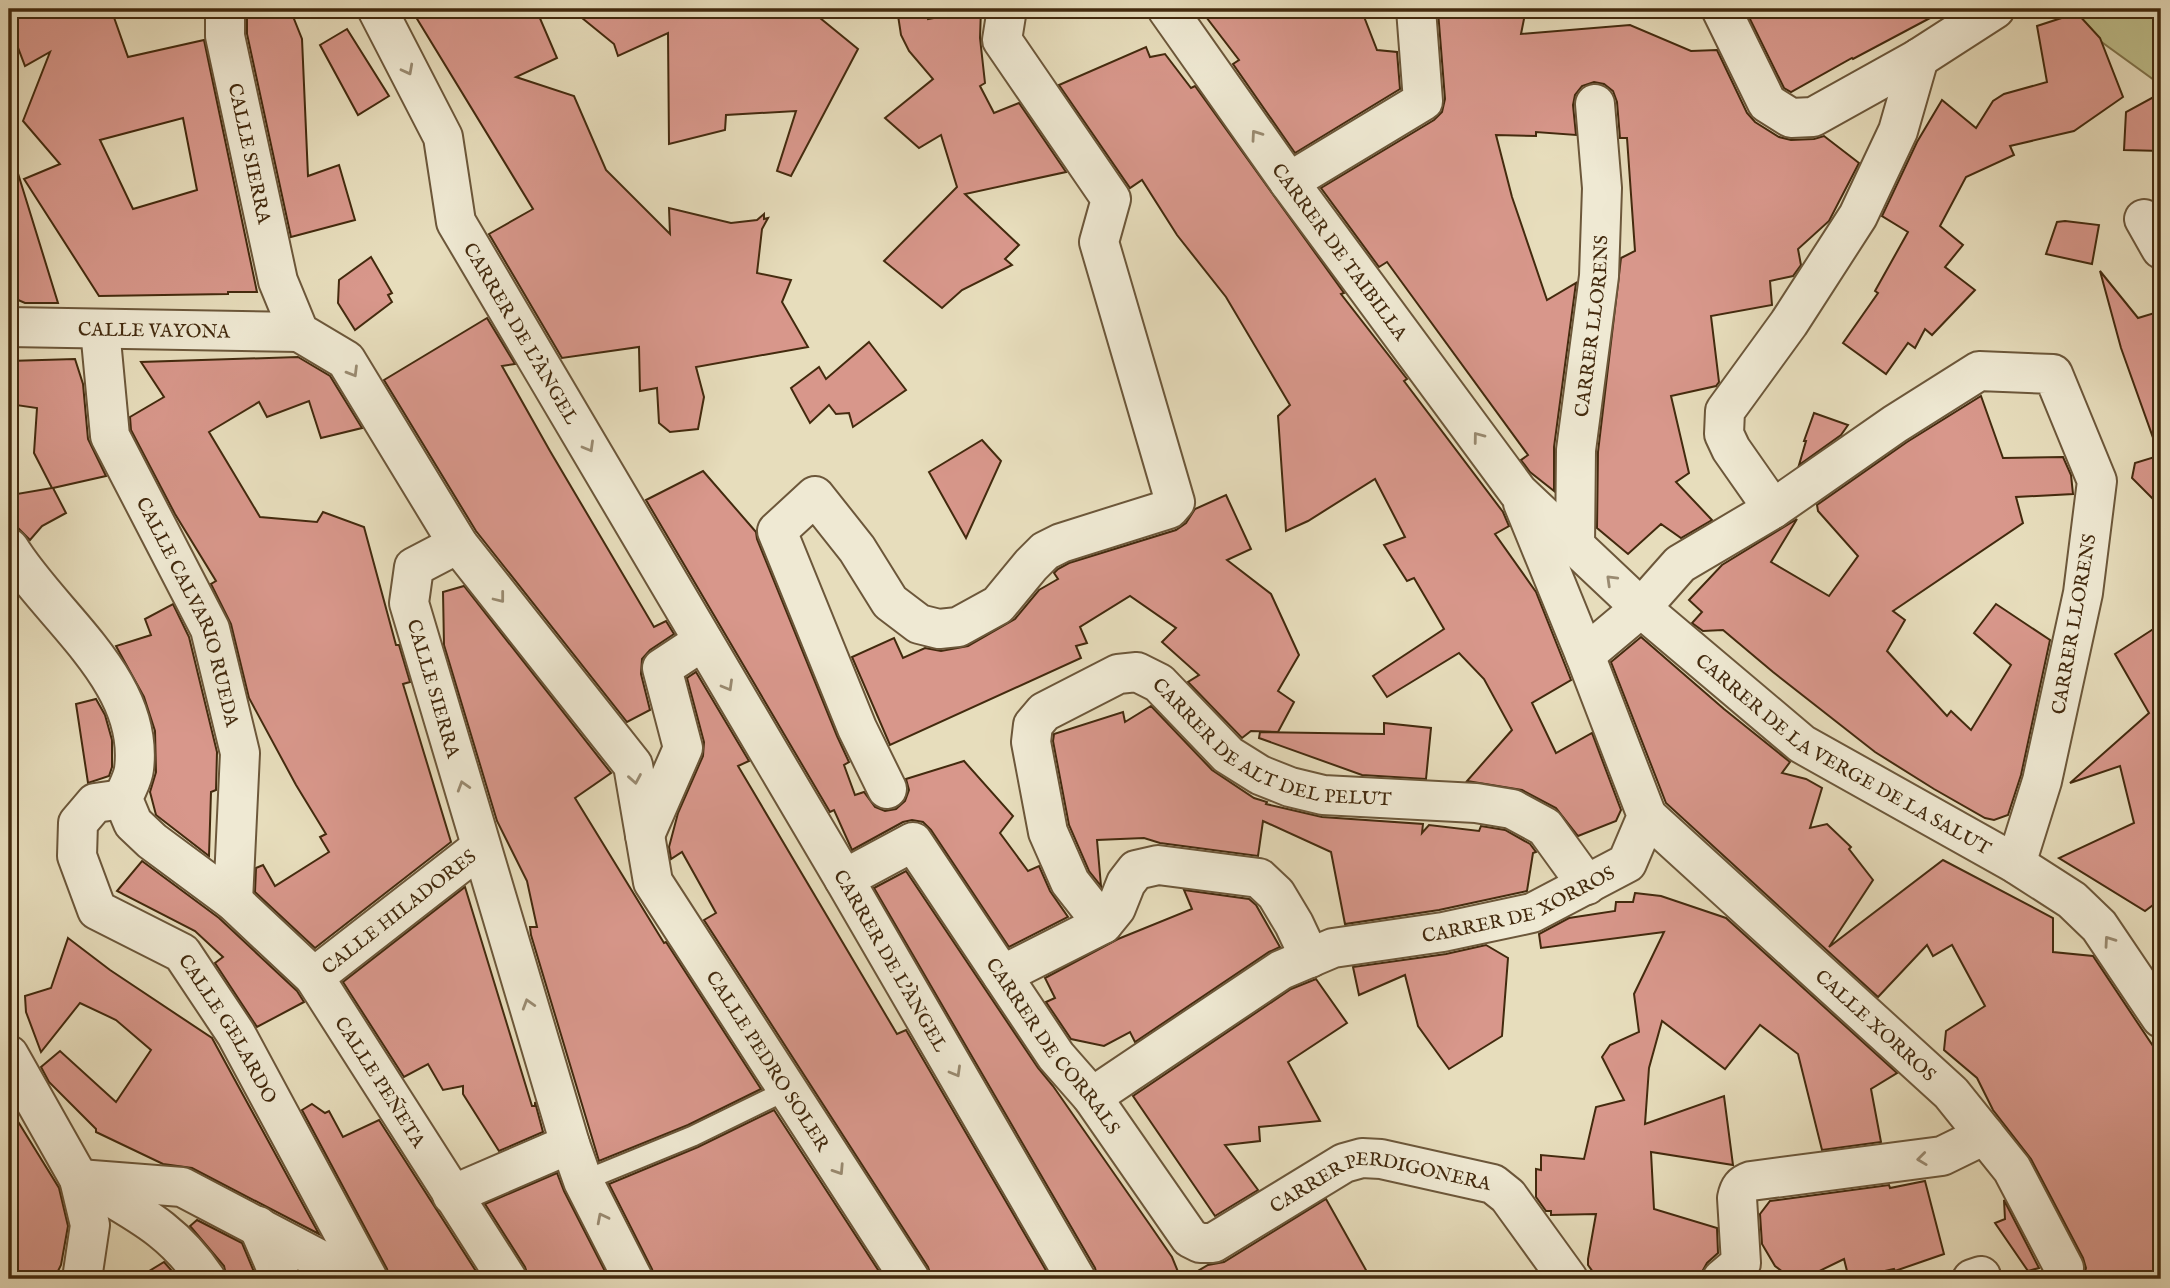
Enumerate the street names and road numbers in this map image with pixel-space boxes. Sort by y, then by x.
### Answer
street label: CALLE SIERRA [222,81,276,227]
street label: CARRER DE TAIBILLA [1266,159,1413,347]
street label: CARRER LLORENS [1570,235,1614,419]
street label: CARRER DE L'ÀNGEL [457,239,583,430]
street label: CALLE VAYONA [78,318,231,345]
street label: CALLE CALVARIO RUEDA [130,493,243,730]
street label: CARRER LLORENS [2047,532,2103,716]
street label: CALLE SIERRA [401,617,465,762]
street label: CARRER DE LA VERGE DE LA SALUT [1690,649,1995,862]
street label: CARRER DE ALT DEL PELUT [1146,673,1392,813]
street label: CALLE HILADORES [317,845,482,981]
street label: CARRER DE XORROS [1421,862,1619,949]
street label: CARRER DE L'ÀNGEL [827,866,952,1057]
street label: CALLE GELARDO [172,950,281,1108]
street label: CARRER DE CORRALS [980,954,1124,1140]
street label: CALLE XORROS [1809,965,1940,1087]
street label: CALLE PEDRO SOLER [700,967,834,1157]
street label: CALLE PEÑETA [328,1013,430,1154]
street label: CARRER PERDIGONERA [1266,1148,1494,1220]

